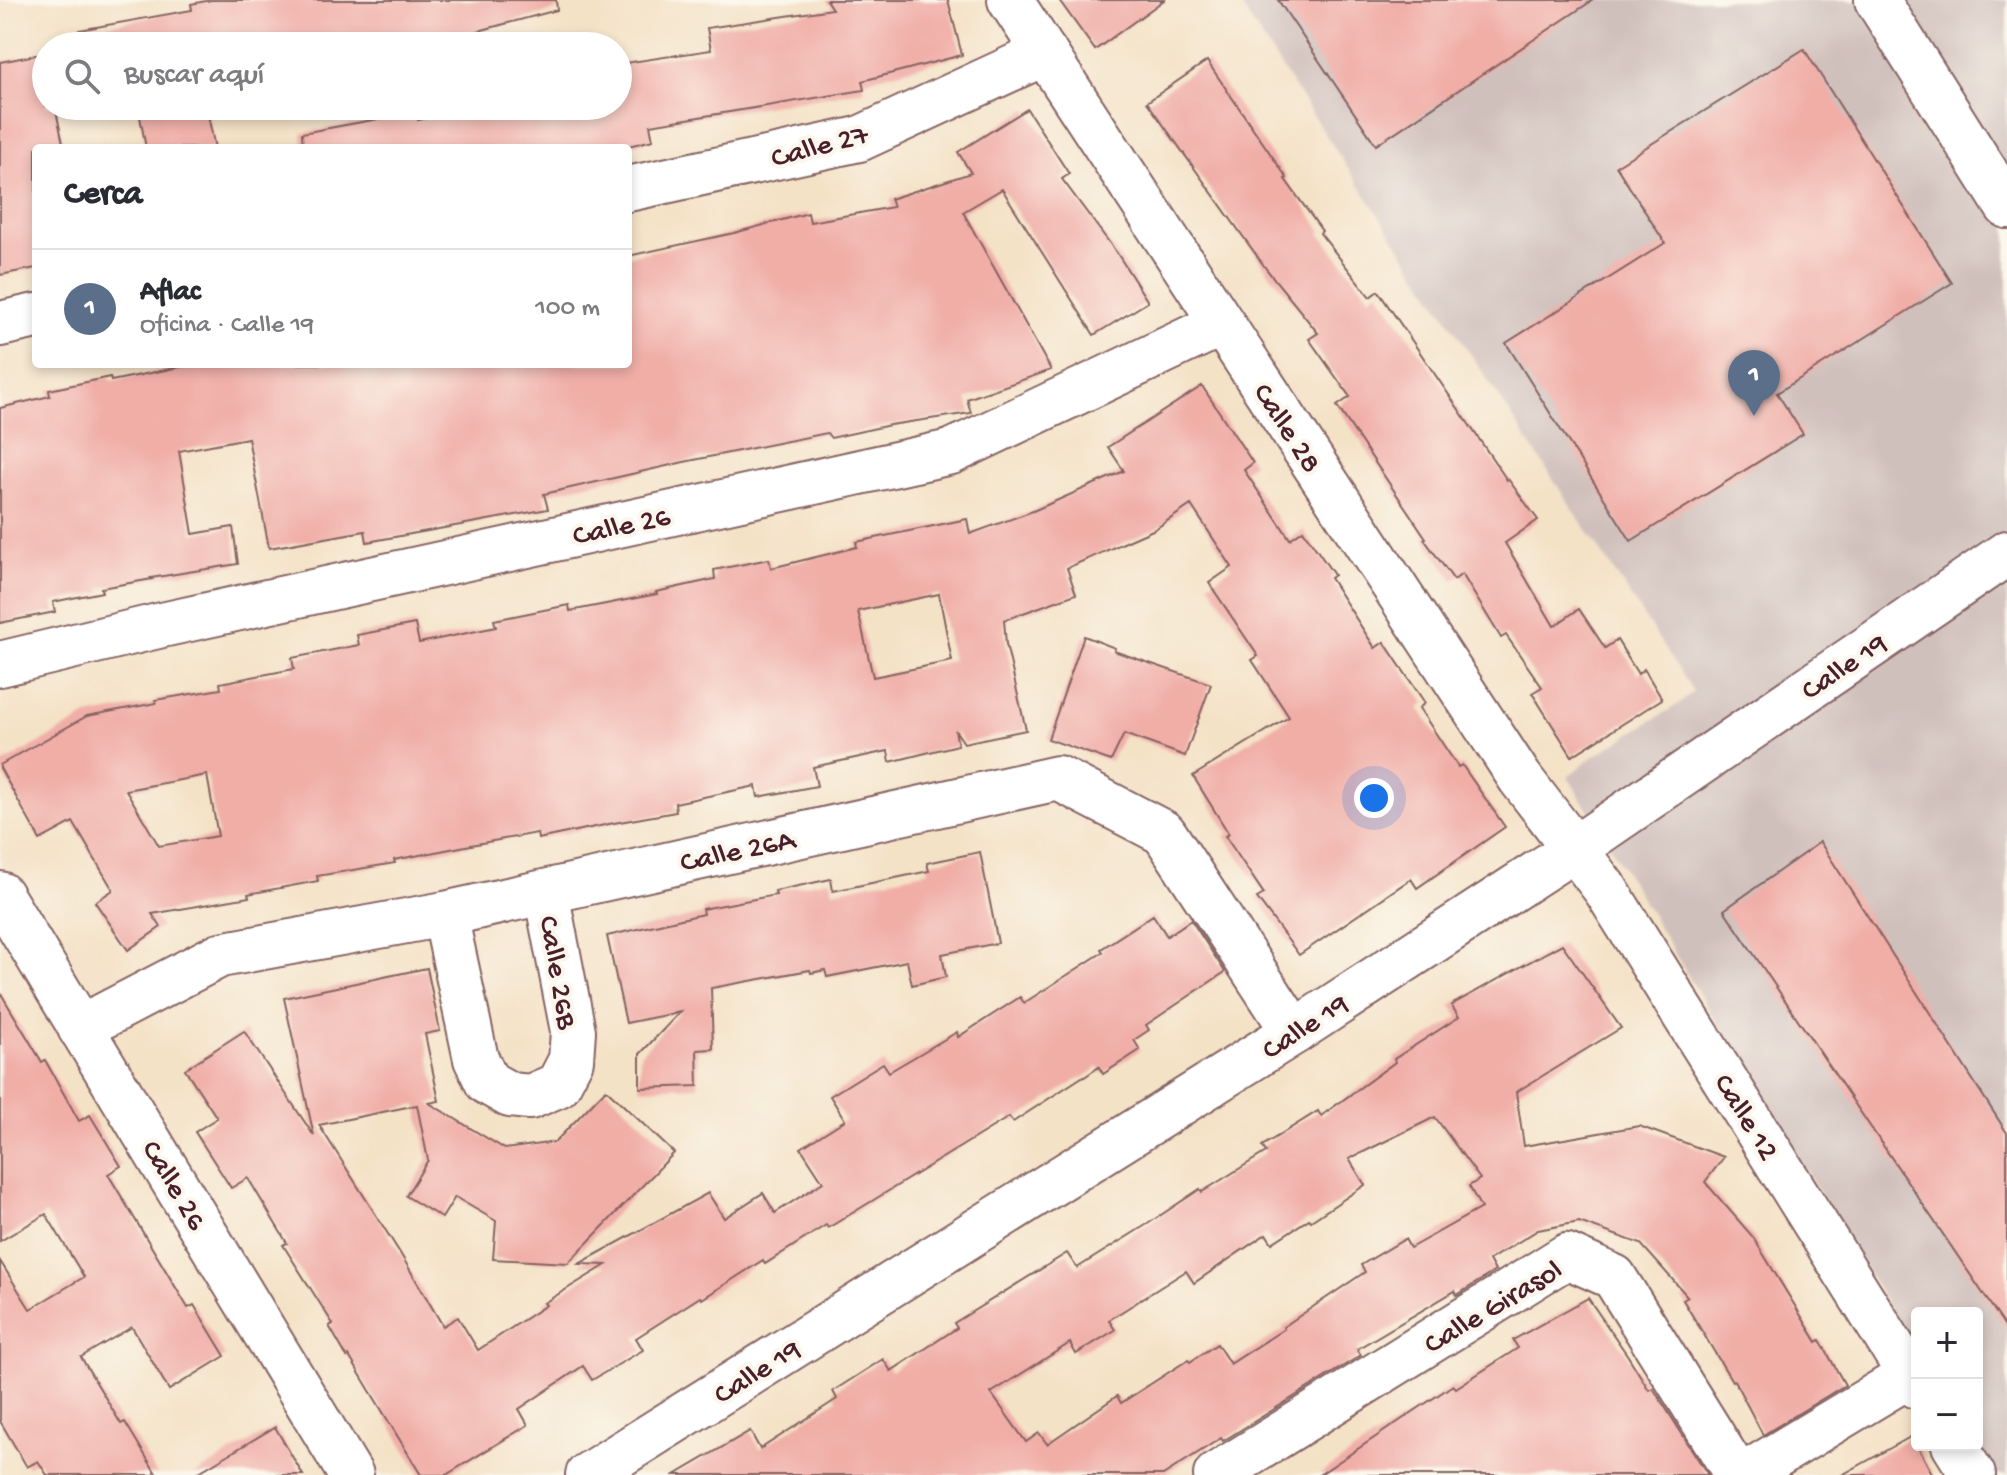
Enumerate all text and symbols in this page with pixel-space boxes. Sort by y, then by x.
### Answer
search box [32,32,632,120]
icon: search [60,54,104,98]
text: Buscar aquí [124,59,264,94]
street label: Calle 27 [768,118,874,178]
text: Cerca [64,176,142,216]
text: Aflac [140,276,200,311]
text: 1 [85,294,95,325]
text: 100 m [535,294,600,325]
text: Oficina · Calle 19 [140,311,314,342]
pin: 1 [1728,350,1780,416]
street label: Calle 28 [1243,378,1327,481]
street label: Calle 26 [570,501,675,556]
street label: Calle 19 [1796,627,1895,710]
your location [1354,778,1394,818]
street label: Calle 26A [677,824,800,883]
street label: Calle 26B [528,914,583,1033]
street label: Calle 19 [1257,988,1356,1070]
street label: Calle 12 [1704,1069,1784,1168]
street label: Calle 26 [132,1135,213,1238]
street label: Calle Girasol [1419,1254,1570,1364]
map controls [1911,1307,1983,1451]
button: + [1911,1307,1983,1379]
street label: Calle 19 [708,1334,808,1414]
button: − [1911,1379,1983,1451]

